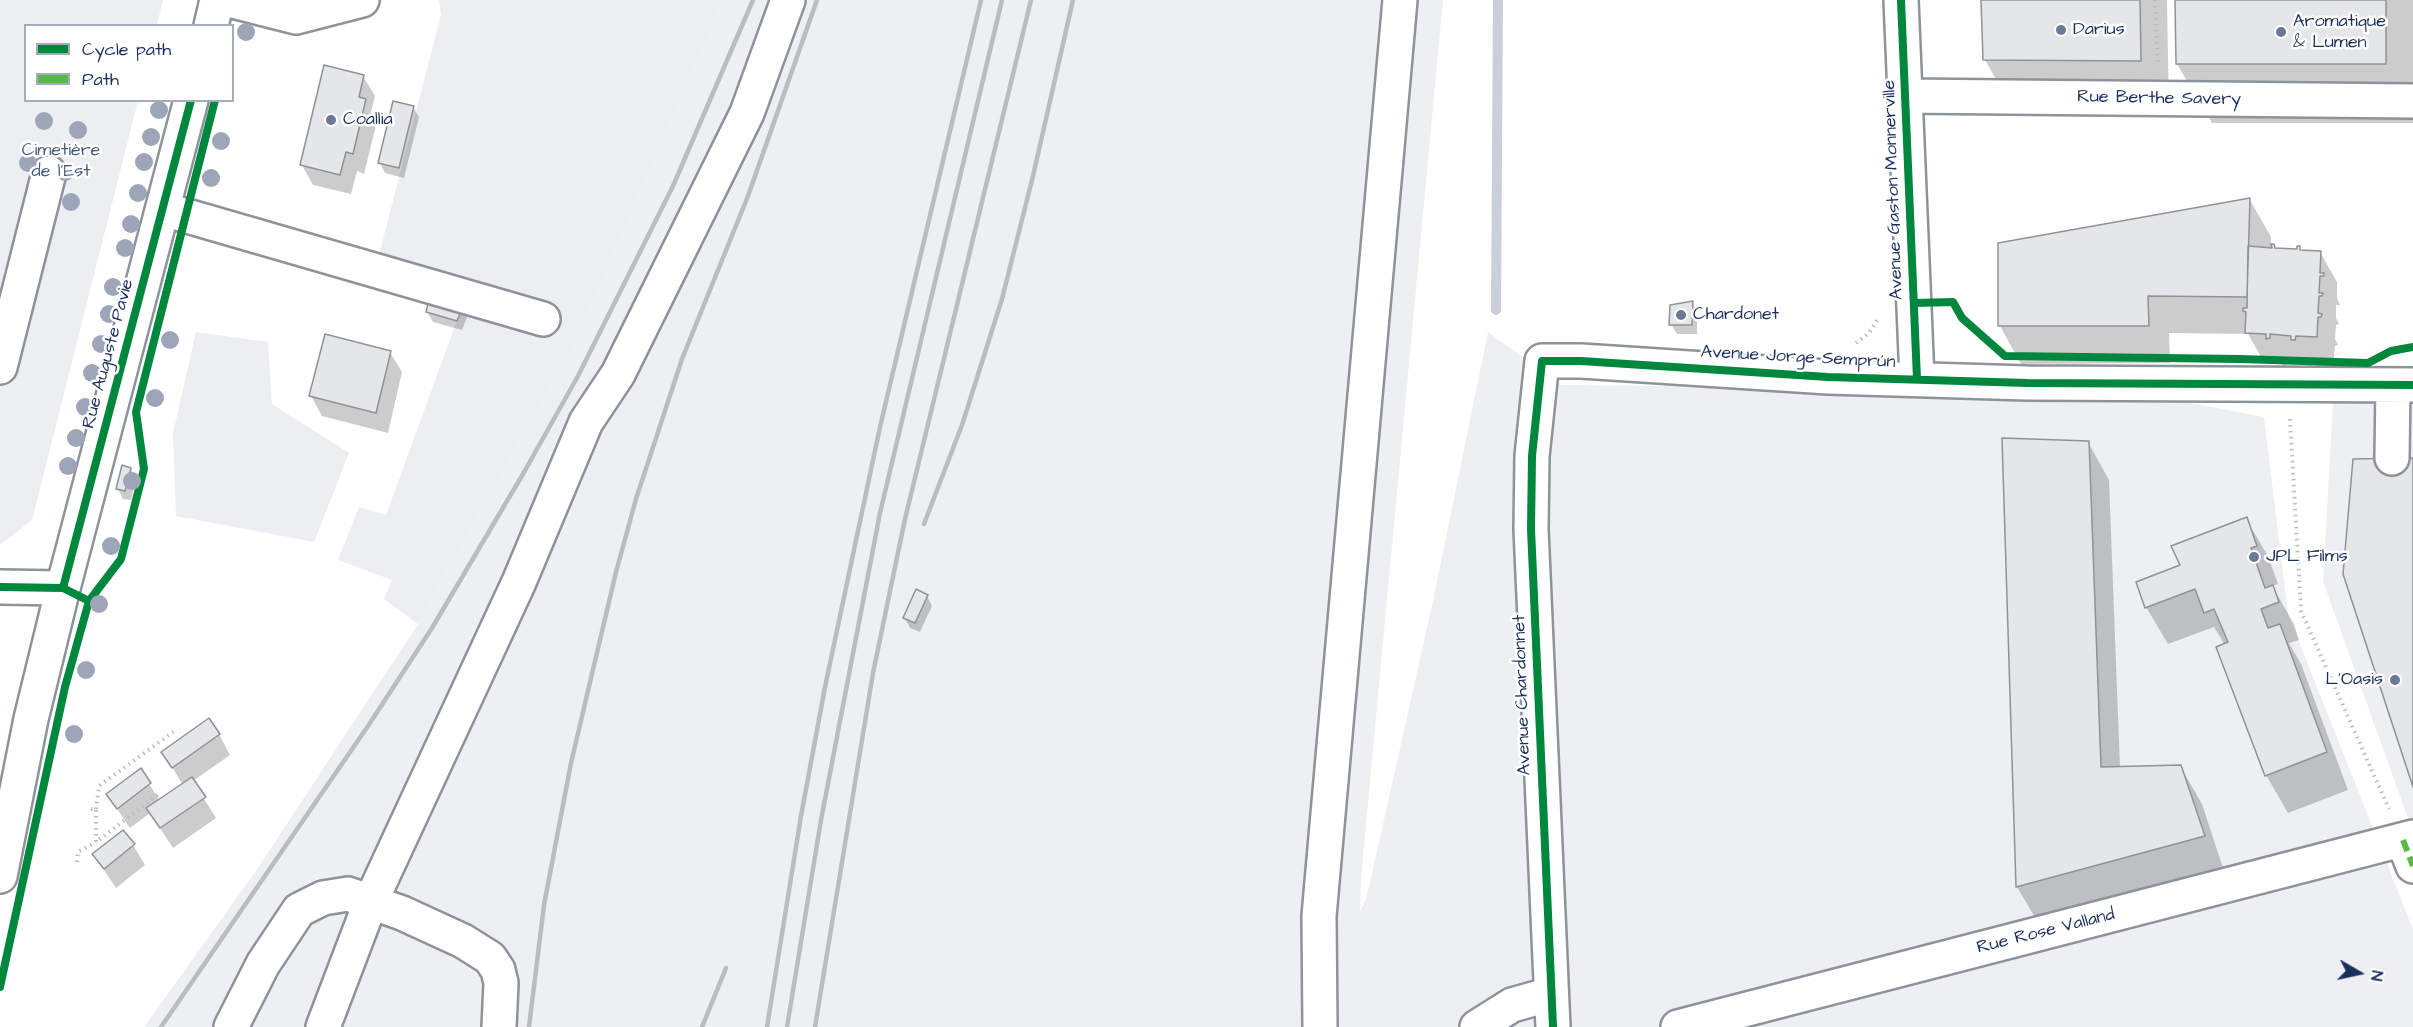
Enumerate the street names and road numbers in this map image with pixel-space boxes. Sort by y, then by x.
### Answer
street label: Avenue Gaston Monnerville [1879,80,1909,300]
street label: Rue Berthe Savery [2077,87,2241,111]
street label: Rue Auguste Pavie [79,277,139,431]
street label: Avenue Jorge Semprún [1700,342,1896,374]
street label: Avenue Chardonnet [1509,614,1537,776]
street label: Rue Rose Valland [1975,904,2117,960]

